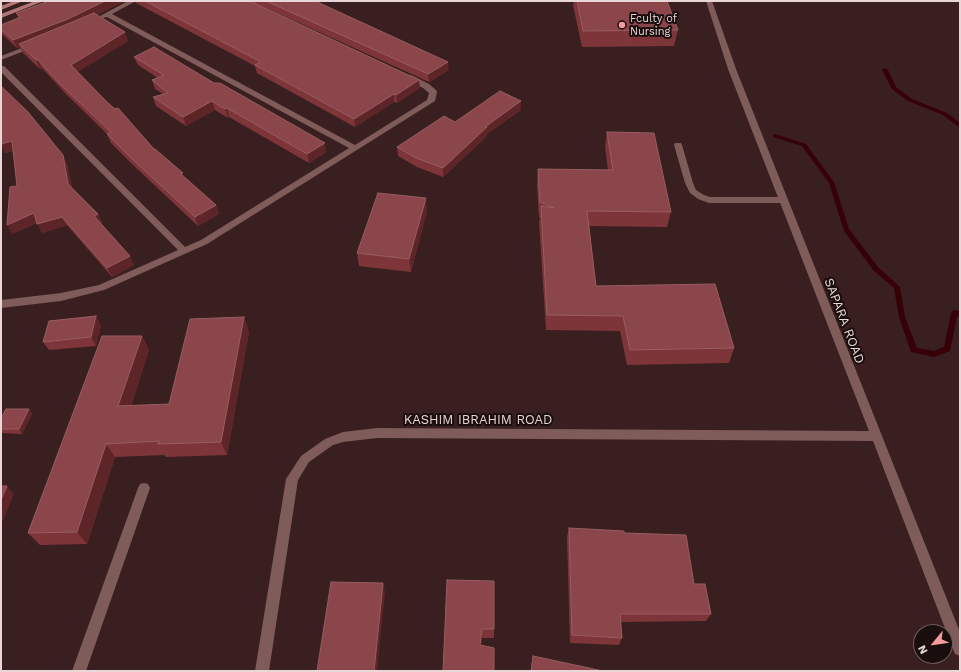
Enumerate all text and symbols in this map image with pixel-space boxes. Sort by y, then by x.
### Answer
place label: Fculty of Nursing [630,12,677,38]
marker: Fculty of Nursing [617,20,627,30]
street label: SAPARA ROAD [821,276,867,366]
street label: KASHIM IBRAHIM ROAD [404,412,552,428]
north arrow [913,624,953,664]
text: N [915,643,931,656]

